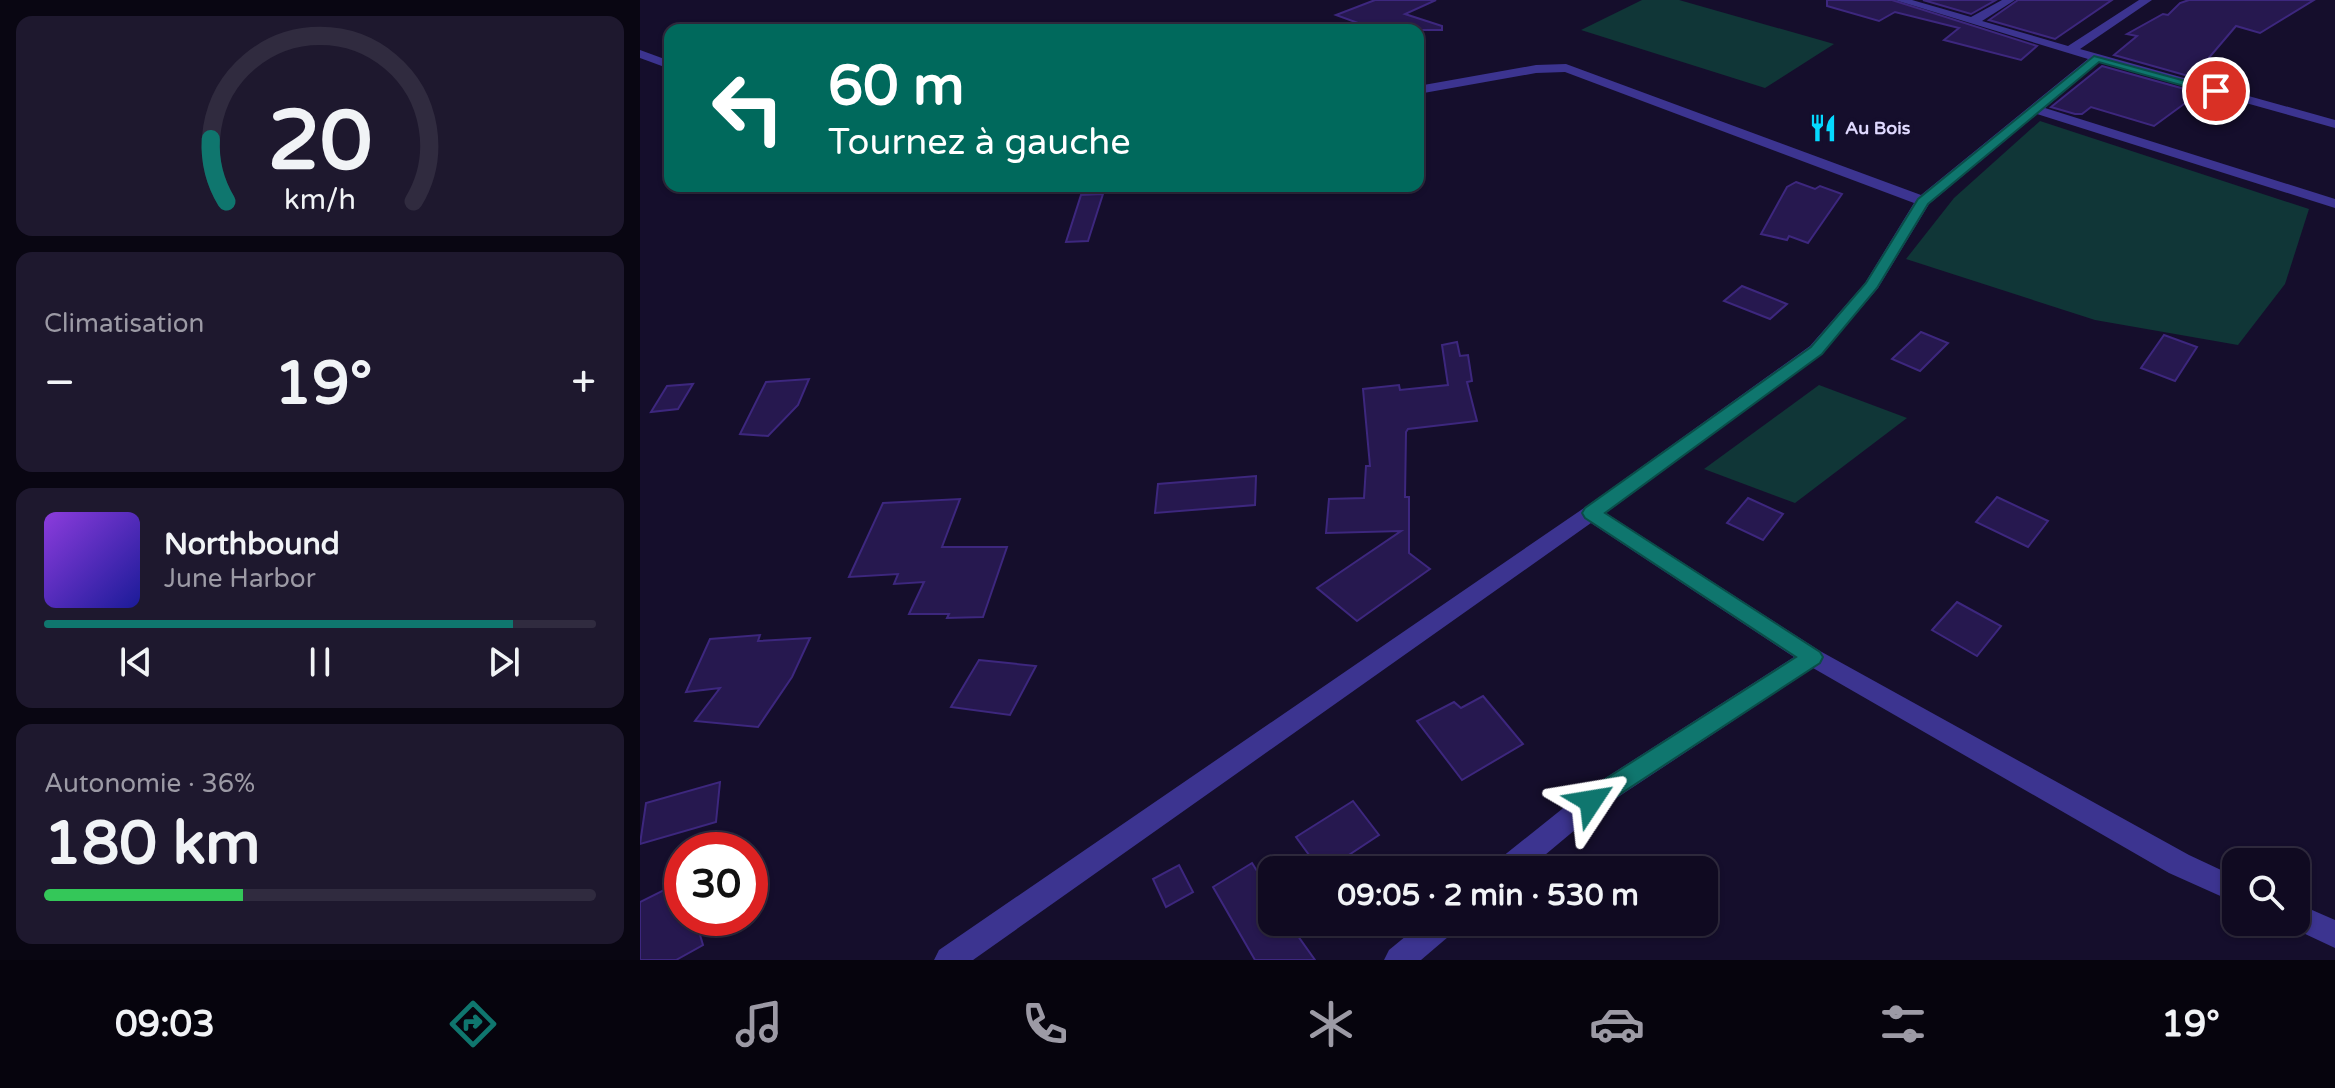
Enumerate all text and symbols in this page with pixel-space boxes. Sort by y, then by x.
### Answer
text: 60 m [828,53,964,120]
icon: left [696,56,800,160]
pin [2182,57,2250,125]
icon: arrive [2194,69,2238,113]
text: 20 [268,92,372,192]
restaurant icon: Au Bois [1808,113,1838,143]
place label: Au Bois [1845,117,1911,139]
text: Tournez à gauche [828,121,1131,164]
text: km/h [284,183,356,217]
text: Climatisation [44,308,204,339]
text: 19° [274,348,372,420]
text: − [44,357,75,410]
text: + [571,357,596,410]
text: Northbound [164,526,340,563]
text: June Harbor [164,563,316,594]
icon: previous [114,640,158,684]
icon: pause [298,640,342,684]
icon: next [482,640,526,684]
position arrow [1549,759,1633,843]
text: Autonomie · 36% [44,768,255,799]
text: 180 km [44,808,260,880]
speed limit sign: 30 [664,832,768,936]
map controls [2222,848,2310,936]
button: search [2222,848,2310,936]
text: 09:05 · 2 min · 530 m [1337,877,1639,914]
icon: directions [445,996,501,1052]
icon: music [731,996,787,1052]
icon: phone [1017,996,1073,1052]
icon: climate [1303,996,1359,1052]
icon: car [1589,996,1645,1052]
icon: filters [1875,996,1931,1052]
text: 09:03 [115,1003,215,1046]
text: 19° [2161,1003,2220,1046]

